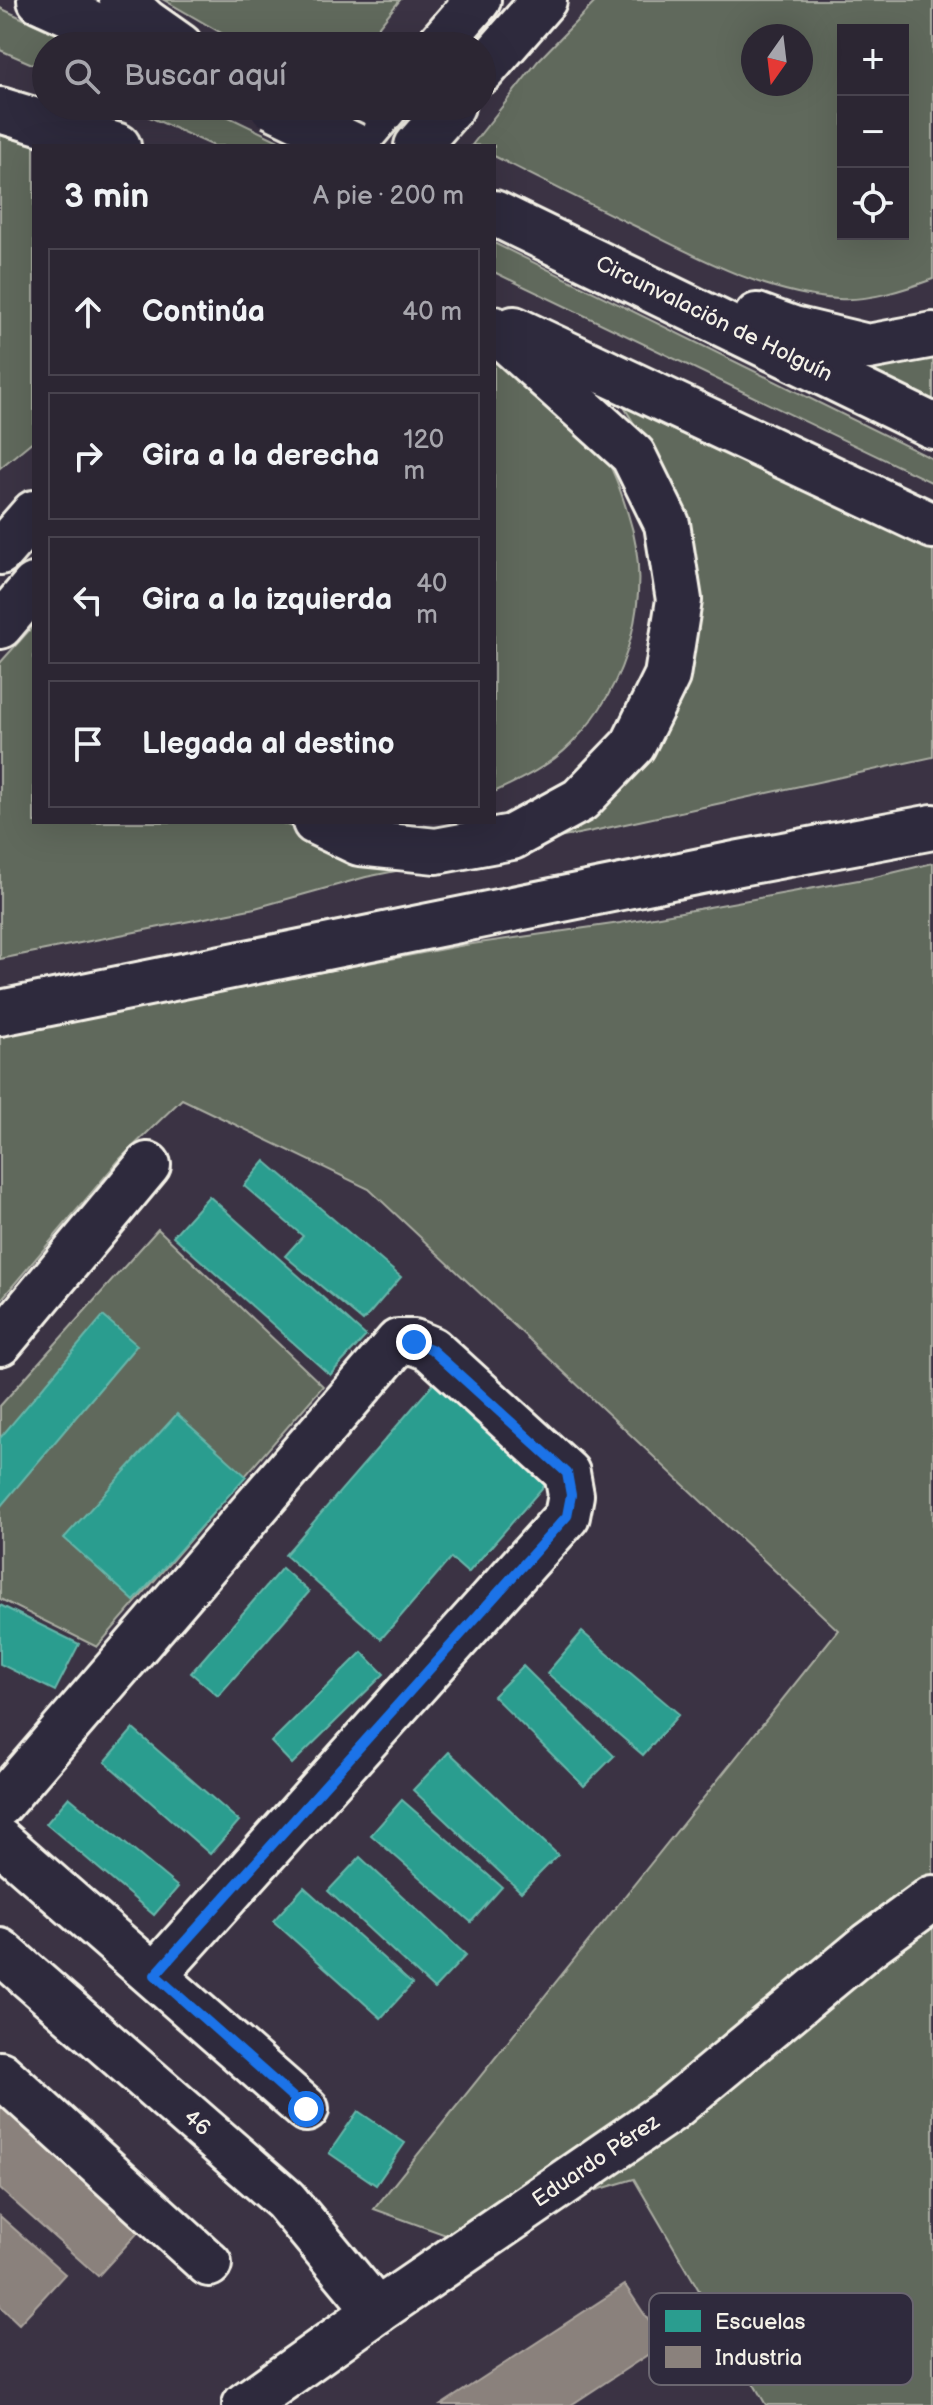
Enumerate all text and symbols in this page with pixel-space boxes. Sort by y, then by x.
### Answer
north arrow [741,24,813,96]
map controls [837,24,909,240]
button: + [837,24,909,96]
search box [32,32,496,120]
icon: search [60,54,104,98]
text: Buscar aquí [124,58,286,94]
button: − [837,96,909,168]
button: locate [837,168,909,240]
text: 3 min [64,176,149,217]
text: A pie · 200 m [313,181,464,212]
street label: Circunvalación de Holguín [591,250,837,388]
icon: ahead [66,290,110,334]
text: Continúa [142,294,265,330]
text: 40 m [402,297,462,328]
text: 120 m [403,425,444,487]
icon: right [66,434,110,478]
text: Gira a la derecha [142,438,379,474]
text: 40 m [416,569,447,631]
icon: left [66,578,110,622]
text: Gira a la izquierda [142,582,392,618]
icon: arrive [66,722,110,766]
text: Llegada al destino [142,726,395,762]
route end [396,1324,432,1360]
route start [288,2091,324,2127]
street label: 46 [178,2104,216,2142]
street label: Eduardo Pérez [527,2108,665,2213]
legend [649,2293,913,2385]
text: Escuelas [715,2309,806,2336]
text: Industria [715,2345,802,2372]

